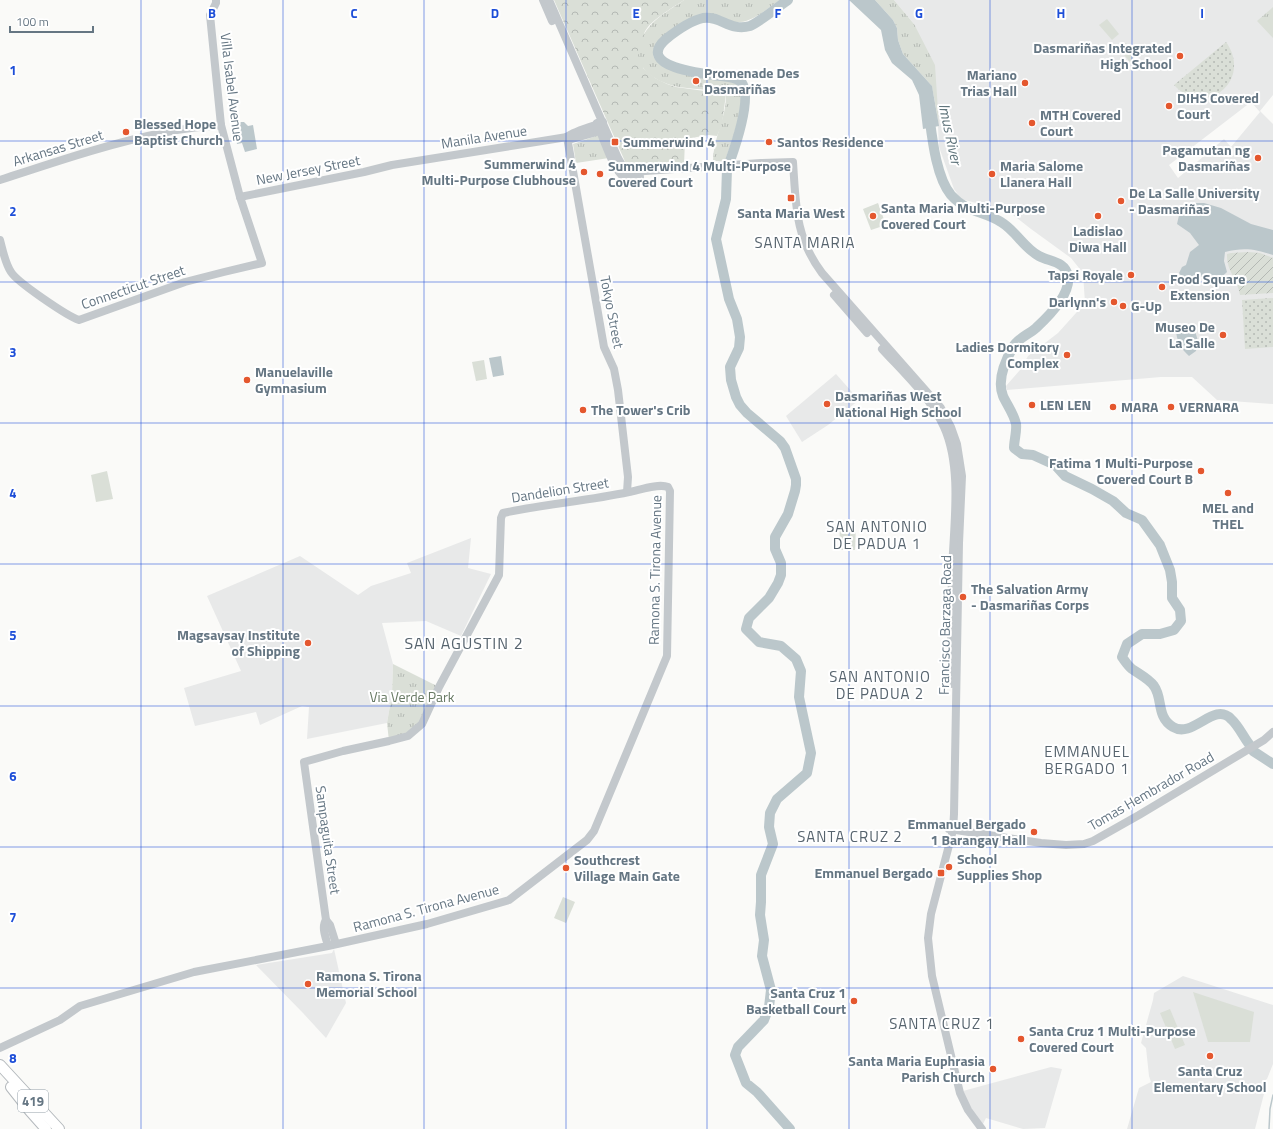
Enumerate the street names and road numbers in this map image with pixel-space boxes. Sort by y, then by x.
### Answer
street label: Villa Isabel Avenue [215,31,250,142]
street label: Manila Avenue [440,119,528,154]
street label: Arkansas Street [10,124,106,171]
street label: New Jersey Street [254,149,362,190]
street label: Connecticut Street [78,259,188,314]
street label: Tokyo Street [595,274,630,350]
street label: Dandelion Street [510,471,610,508]
street label: Ramona S. Tirona Avenue [643,495,666,645]
street label: Francisco Barzaga Road [933,555,956,695]
street label: Tomas Hembrador Road [1084,746,1218,835]
street label: Sampaguita Street [310,784,347,896]
street label: Ramona S. Tirona Avenue [351,878,501,937]
road number: 419 [18,1090,48,1112]

